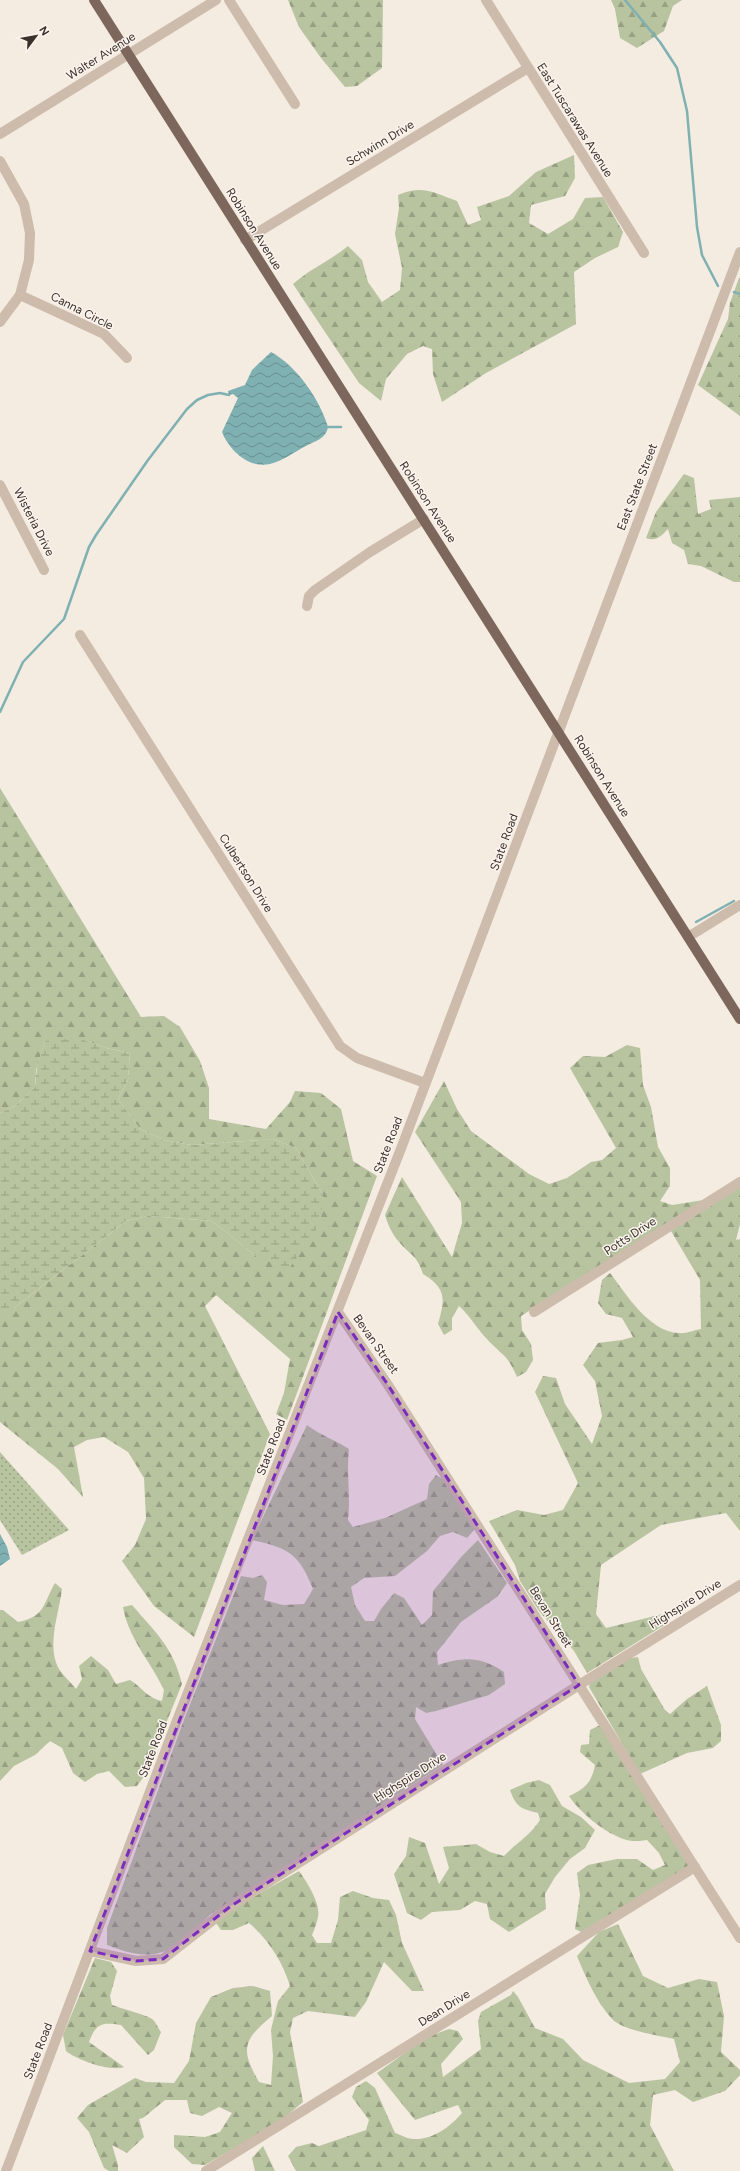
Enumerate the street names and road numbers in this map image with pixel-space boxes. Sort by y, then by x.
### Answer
street label: Walter Avenue [64,29,138,83]
street label: East Tuscarawas Avenue [534,60,616,180]
street label: Schwinn Drive [343,117,417,169]
street label: Robinson Avenue [223,186,285,273]
street label: Canna Circle [48,289,116,333]
street label: East State Street [614,441,660,532]
street label: Robinson Avenue [397,459,460,546]
street label: Wisteria Drive [11,486,57,559]
street label: Robinson Avenue [571,733,633,820]
street label: State Road [487,812,521,872]
street label: Culbertson Drive [216,831,276,915]
street label: State Road [371,1115,405,1175]
street label: Potts Drive [601,1214,659,1258]
street label: Bevan Street [350,1312,402,1377]
street label: State Road [254,1417,288,1477]
street label: Highspire Drive [646,1576,724,1632]
street label: Bevan Street [527,1584,576,1650]
street label: State Road [136,1719,170,1779]
street label: Highspire Drive [371,1749,449,1805]
street label: Dean Drive [416,1986,473,2029]
street label: State Road [21,2021,55,2081]

